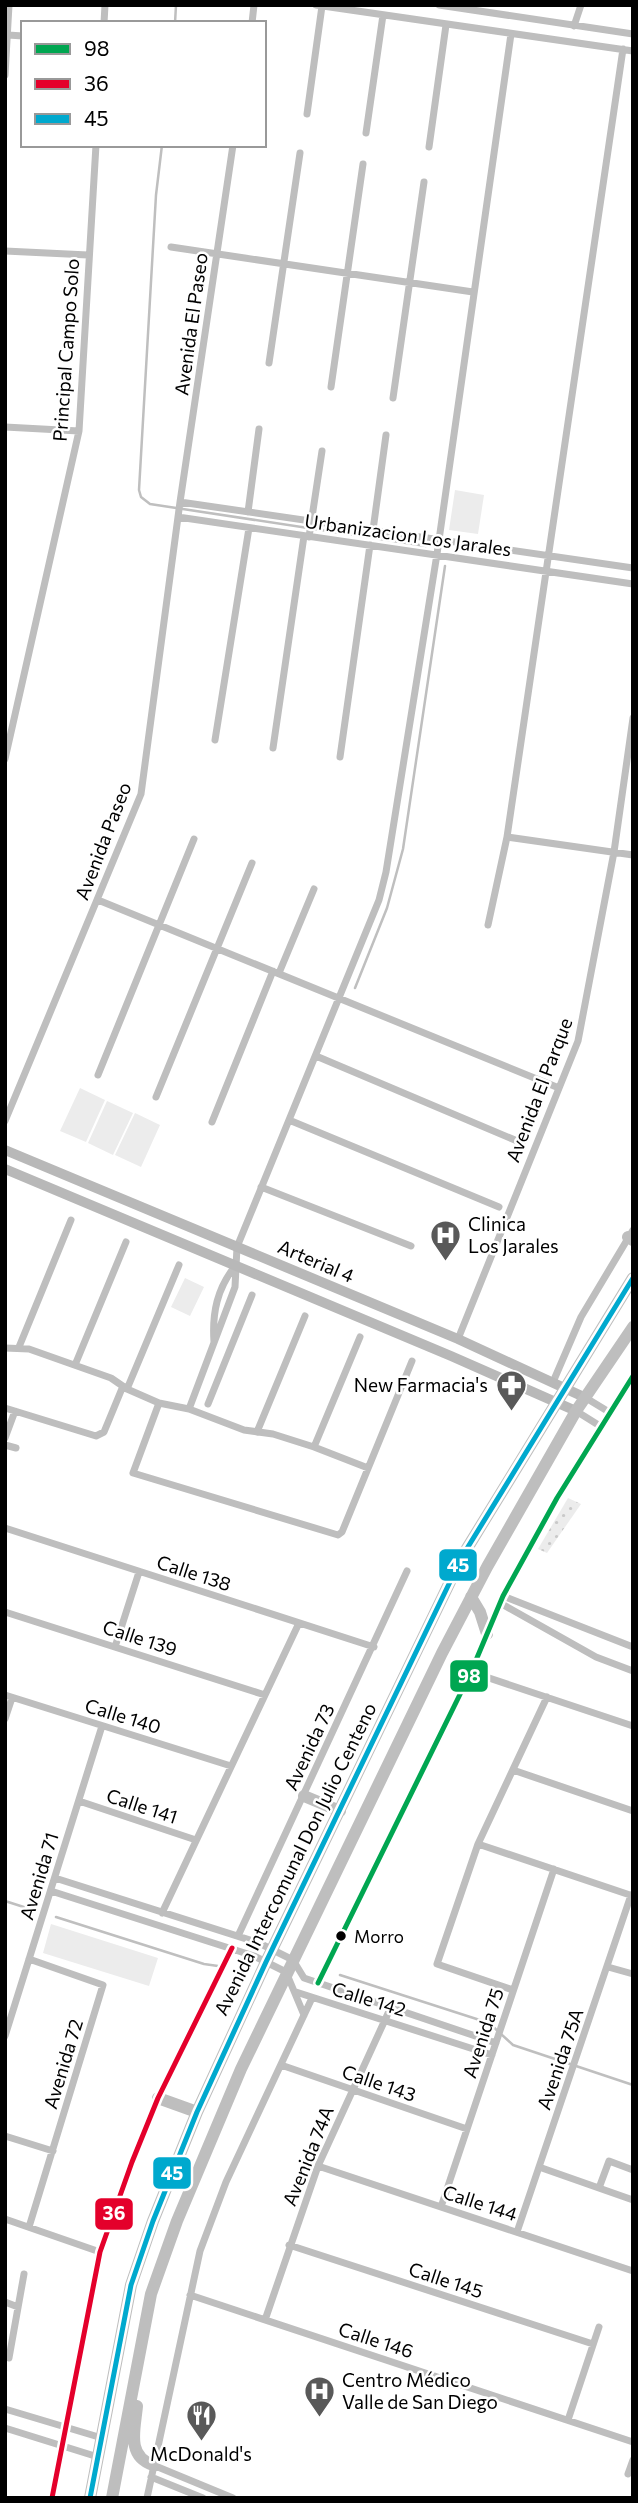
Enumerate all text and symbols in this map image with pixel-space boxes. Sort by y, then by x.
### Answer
legend [21,21,266,147]
text: 98 [84,35,110,60]
text: 36 [84,70,109,95]
text: 45 [84,105,109,130]
street label: Avenida El Paseo [169,251,212,397]
street label: Principal Campo Solo [48,258,83,442]
street label: Urbanizacion Los Jarales [303,509,513,560]
street label: Avenida Paseo [70,779,135,903]
street label: Avenida El Parque [500,1014,577,1165]
place label: Clinica Los Jarales [468,1212,559,1257]
hospital icon: Clinica Los Jarales [428,1218,462,1262]
street label: Arterial 4 [275,1234,358,1287]
pharmacy icon: New Farmacia's [494,1368,528,1412]
place label: New Farmacia's [354,1373,488,1396]
line badge: 45 [438,1548,478,1582]
street label: Calle 138 [154,1550,234,1595]
text: 45 [447,1553,469,1576]
street label: Calle 139 [100,1615,180,1660]
line badge: 98 [449,1659,489,1693]
text: 98 [457,1664,481,1687]
street label: Calle 140 [82,1693,164,1738]
street label: Avenida Intercomunal Don Julio Centeno [209,1699,381,2019]
street label: Avenida 73 [278,1700,339,1794]
street label: Calle 141 [104,1783,181,1828]
street label: Avenida 71 [14,1829,63,1922]
place label: Morro [354,1926,404,1947]
marker: Morro [334,1929,348,1943]
street label: Calle 142 [329,1976,409,2021]
street label: Avenida 75 [457,1985,508,2081]
street label: Avenida 75A [531,2005,588,2113]
street label: Avenida 72 [38,2016,87,2112]
street label: Calle 143 [339,2059,419,2106]
street label: Avenida 74A [277,2103,338,2209]
line badge: 45 [152,2156,192,2190]
text: 45 [161,2161,183,2184]
street label: Calle 144 [440,2180,520,2225]
line badge: 36 [94,2197,134,2231]
text: 36 [103,2201,125,2224]
street label: Calle 145 [406,2257,486,2302]
street label: Calle 146 [336,2317,416,2362]
place label: Centro Médico Valle de San Diego [342,2368,498,2413]
hospital icon: Centro Médico Valle de San Diego [302,2374,336,2418]
restaurant icon: McDonald's [184,2398,218,2442]
place label: McDonald's [150,2442,252,2465]

